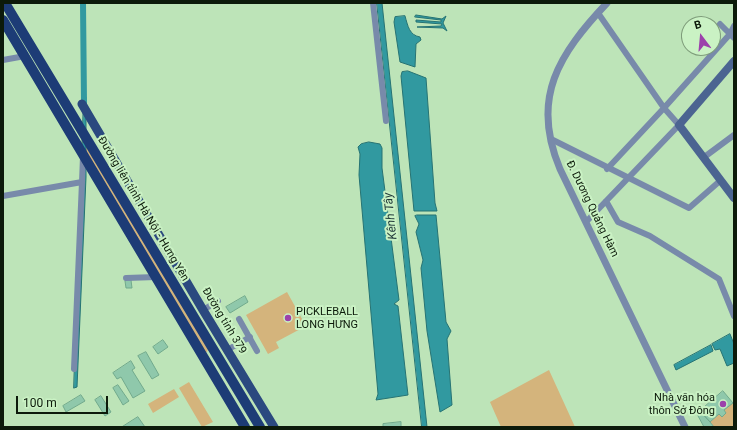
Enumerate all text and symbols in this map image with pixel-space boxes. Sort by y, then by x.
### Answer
north arrow [681,16,721,56]
text: B [693,18,703,32]
street label: Đường liên tỉnh Hà Nội - Hưng Yên [95,134,191,284]
street label: Đ. Dương Quảng Hàm [563,159,621,259]
water label: Kênh Tây [381,192,401,240]
street label: Đường tỉnh 379 [199,285,249,357]
place label: PICKLEBALL LONG HƯNG [296,305,358,331]
marker: PICKLEBALL LONG HƯNG [283,313,293,323]
scale bar [18,388,110,414]
place label: Nhà văn hóa thôn Sở Đông [649,391,715,417]
text: 100 m [23,396,57,410]
marker: Nhà văn hóa thôn Sở Đông [718,399,728,409]

